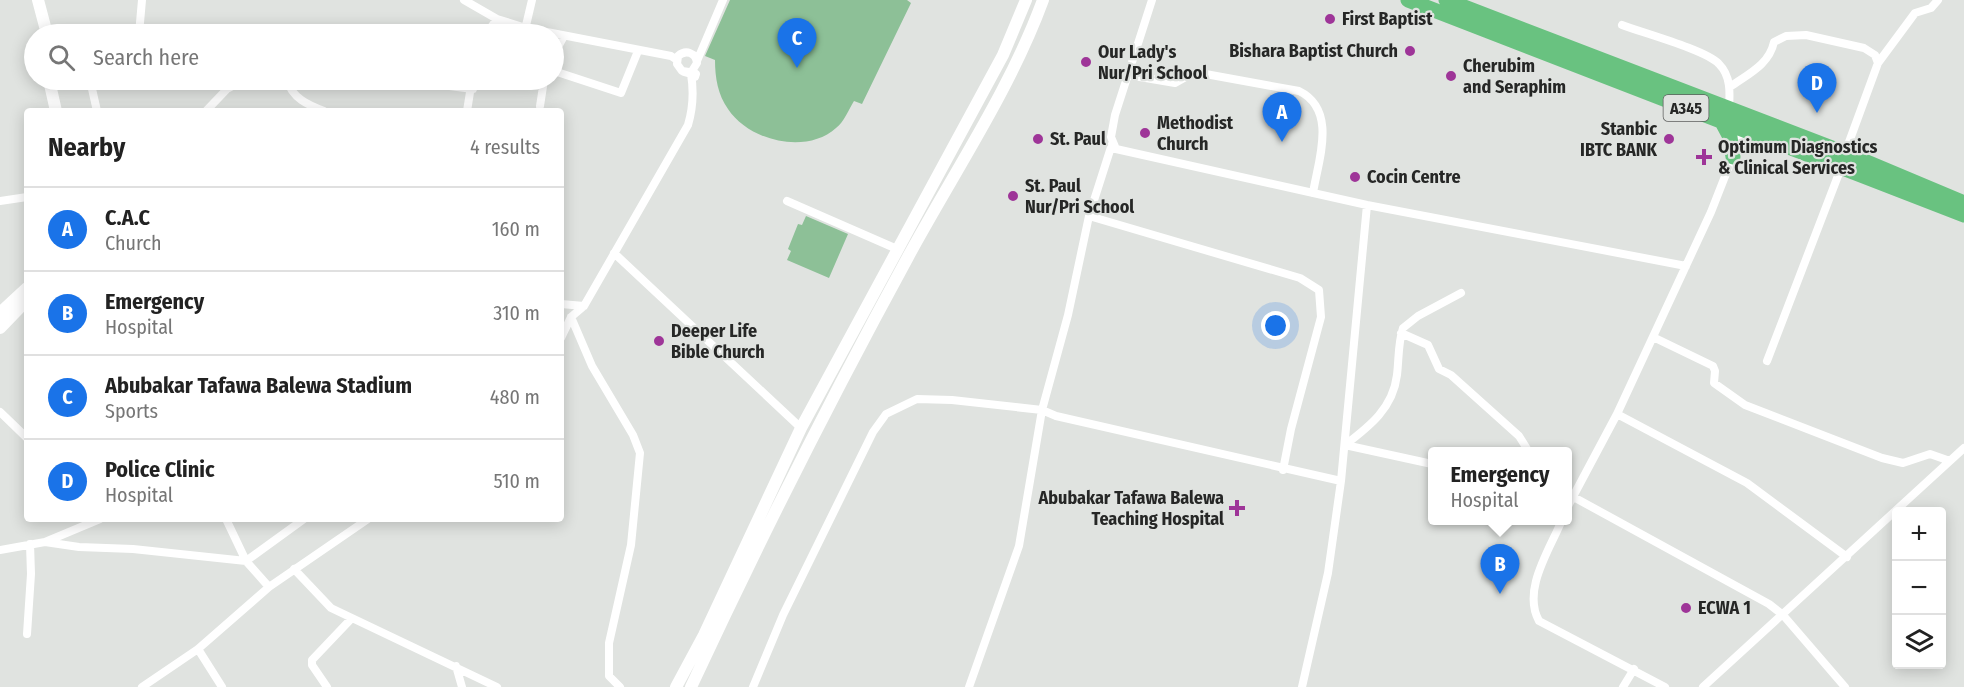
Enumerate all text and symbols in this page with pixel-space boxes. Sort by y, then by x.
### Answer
place label: First Baptist [1342,8,1433,30]
marker: First Baptist [1323,12,1337,26]
pin: C [778,19,816,68]
search box [24,24,564,90]
place label: Bishara Baptist Church [1229,40,1398,62]
icon: search [45,41,78,74]
place label: Our Lady's Nur/Pri School [1098,41,1207,84]
text: Search here [93,44,199,71]
marker: Bishara Baptist Church [1403,44,1417,58]
marker: Our Lady's Nur/Pri School [1079,55,1093,69]
place label: Cherubim and Seraphim [1463,55,1566,98]
pin: D [1798,63,1836,113]
marker: Cherubim and Seraphim [1444,69,1458,83]
pin: A [1262,92,1302,142]
road number: A345 [1664,95,1708,121]
place label: Methodist Church [1157,112,1234,155]
place label: Stanbic IBTC BANK [1580,118,1658,161]
marker: Methodist Church [1138,126,1152,140]
place label: St. Paul [1050,128,1106,150]
text: Nearby [48,132,125,163]
marker: St. Paul [1031,132,1045,146]
marker: Stanbic IBTC BANK [1662,132,1676,146]
text: 4 results [470,135,540,159]
place label: Optimum Diagnostics & Clinical Services [1718,136,1878,179]
marker: Optimum Diagnostics & Clinical Services [1695,148,1713,166]
place label: Cocin Centre [1367,166,1461,188]
marker: Cocin Centre [1348,170,1362,184]
place label: St. Paul Nur/Pri School [1025,175,1134,218]
marker: St. Paul Nur/Pri School [1006,189,1020,203]
text: C.A.C [105,204,150,231]
text: A [62,217,73,241]
text: 160 m [492,217,540,241]
text: Church [105,231,161,255]
text: Emergency [105,288,204,315]
text: B [62,301,73,325]
text: 310 m [493,301,540,325]
your location [1261,311,1290,340]
text: Hospital [105,315,173,339]
place label: Deeper Life Bible Church [671,320,765,363]
marker: Deeper Life Bible Church [652,334,666,348]
text: Abubakar Tafawa Balewa Stadium [105,372,412,399]
text: C [62,385,73,409]
text: 480 m [490,385,540,409]
text: Sports [105,399,158,423]
popup [1428,447,1572,525]
text: Police Clinic [105,456,214,483]
text: Emergency [1450,461,1550,488]
text: D [62,469,73,493]
text: 510 m [494,469,540,493]
text: Hospital [105,483,173,507]
place label: Abubakar Tafawa Balewa Teaching Hospital [1038,487,1224,530]
text: Hospital [1450,488,1519,512]
marker: Abubakar Tafawa Balewa Teaching Hospital [1228,499,1246,517]
map controls [1892,507,1946,669]
button: + [1892,507,1946,561]
pin: B [1480,544,1520,594]
button: − [1892,561,1946,615]
place label: ECWA 1 [1698,597,1751,619]
marker: ECWA 1 [1679,601,1693,615]
button: layers [1892,615,1946,669]

